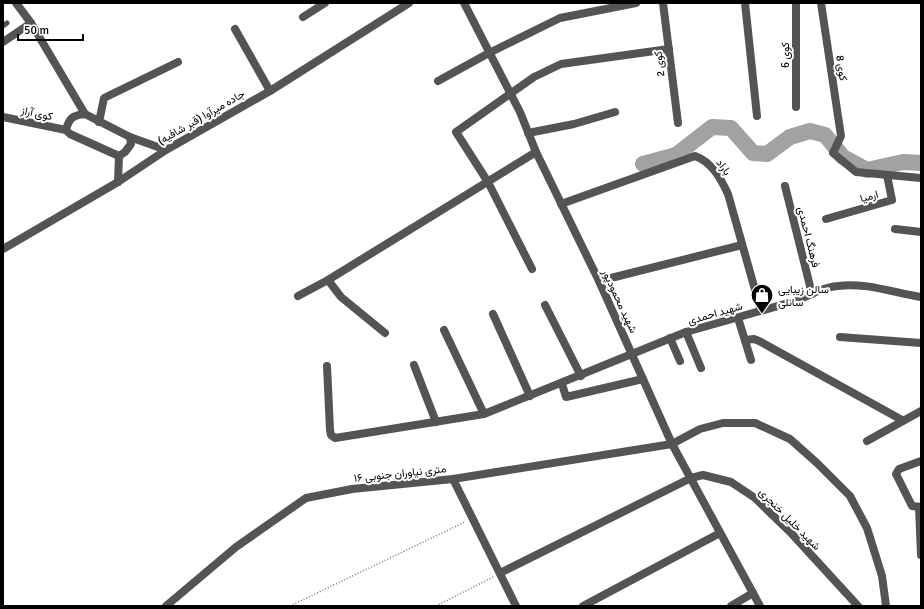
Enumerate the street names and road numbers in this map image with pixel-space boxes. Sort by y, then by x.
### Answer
street label: کوی 6 [779,42,792,68]
street label: کوی 2 [651,50,668,78]
street label: کوی 8 [833,54,850,82]
street label: جاده میرآوا (قبر شافیه) [155,87,247,148]
street label: کوی آراز [19,104,54,123]
street label: باراد [713,157,734,178]
street label: ارمیا [859,188,880,205]
street label: فرهنگ احمدی [795,205,822,269]
street label: شهید محمودپور [598,266,640,336]
street label: شهید احمدی [686,299,744,327]
street label: ۱۶ متری نیاوران جنوبی [353,462,447,485]
street label: شهید خلیل خنجری [756,486,823,553]

